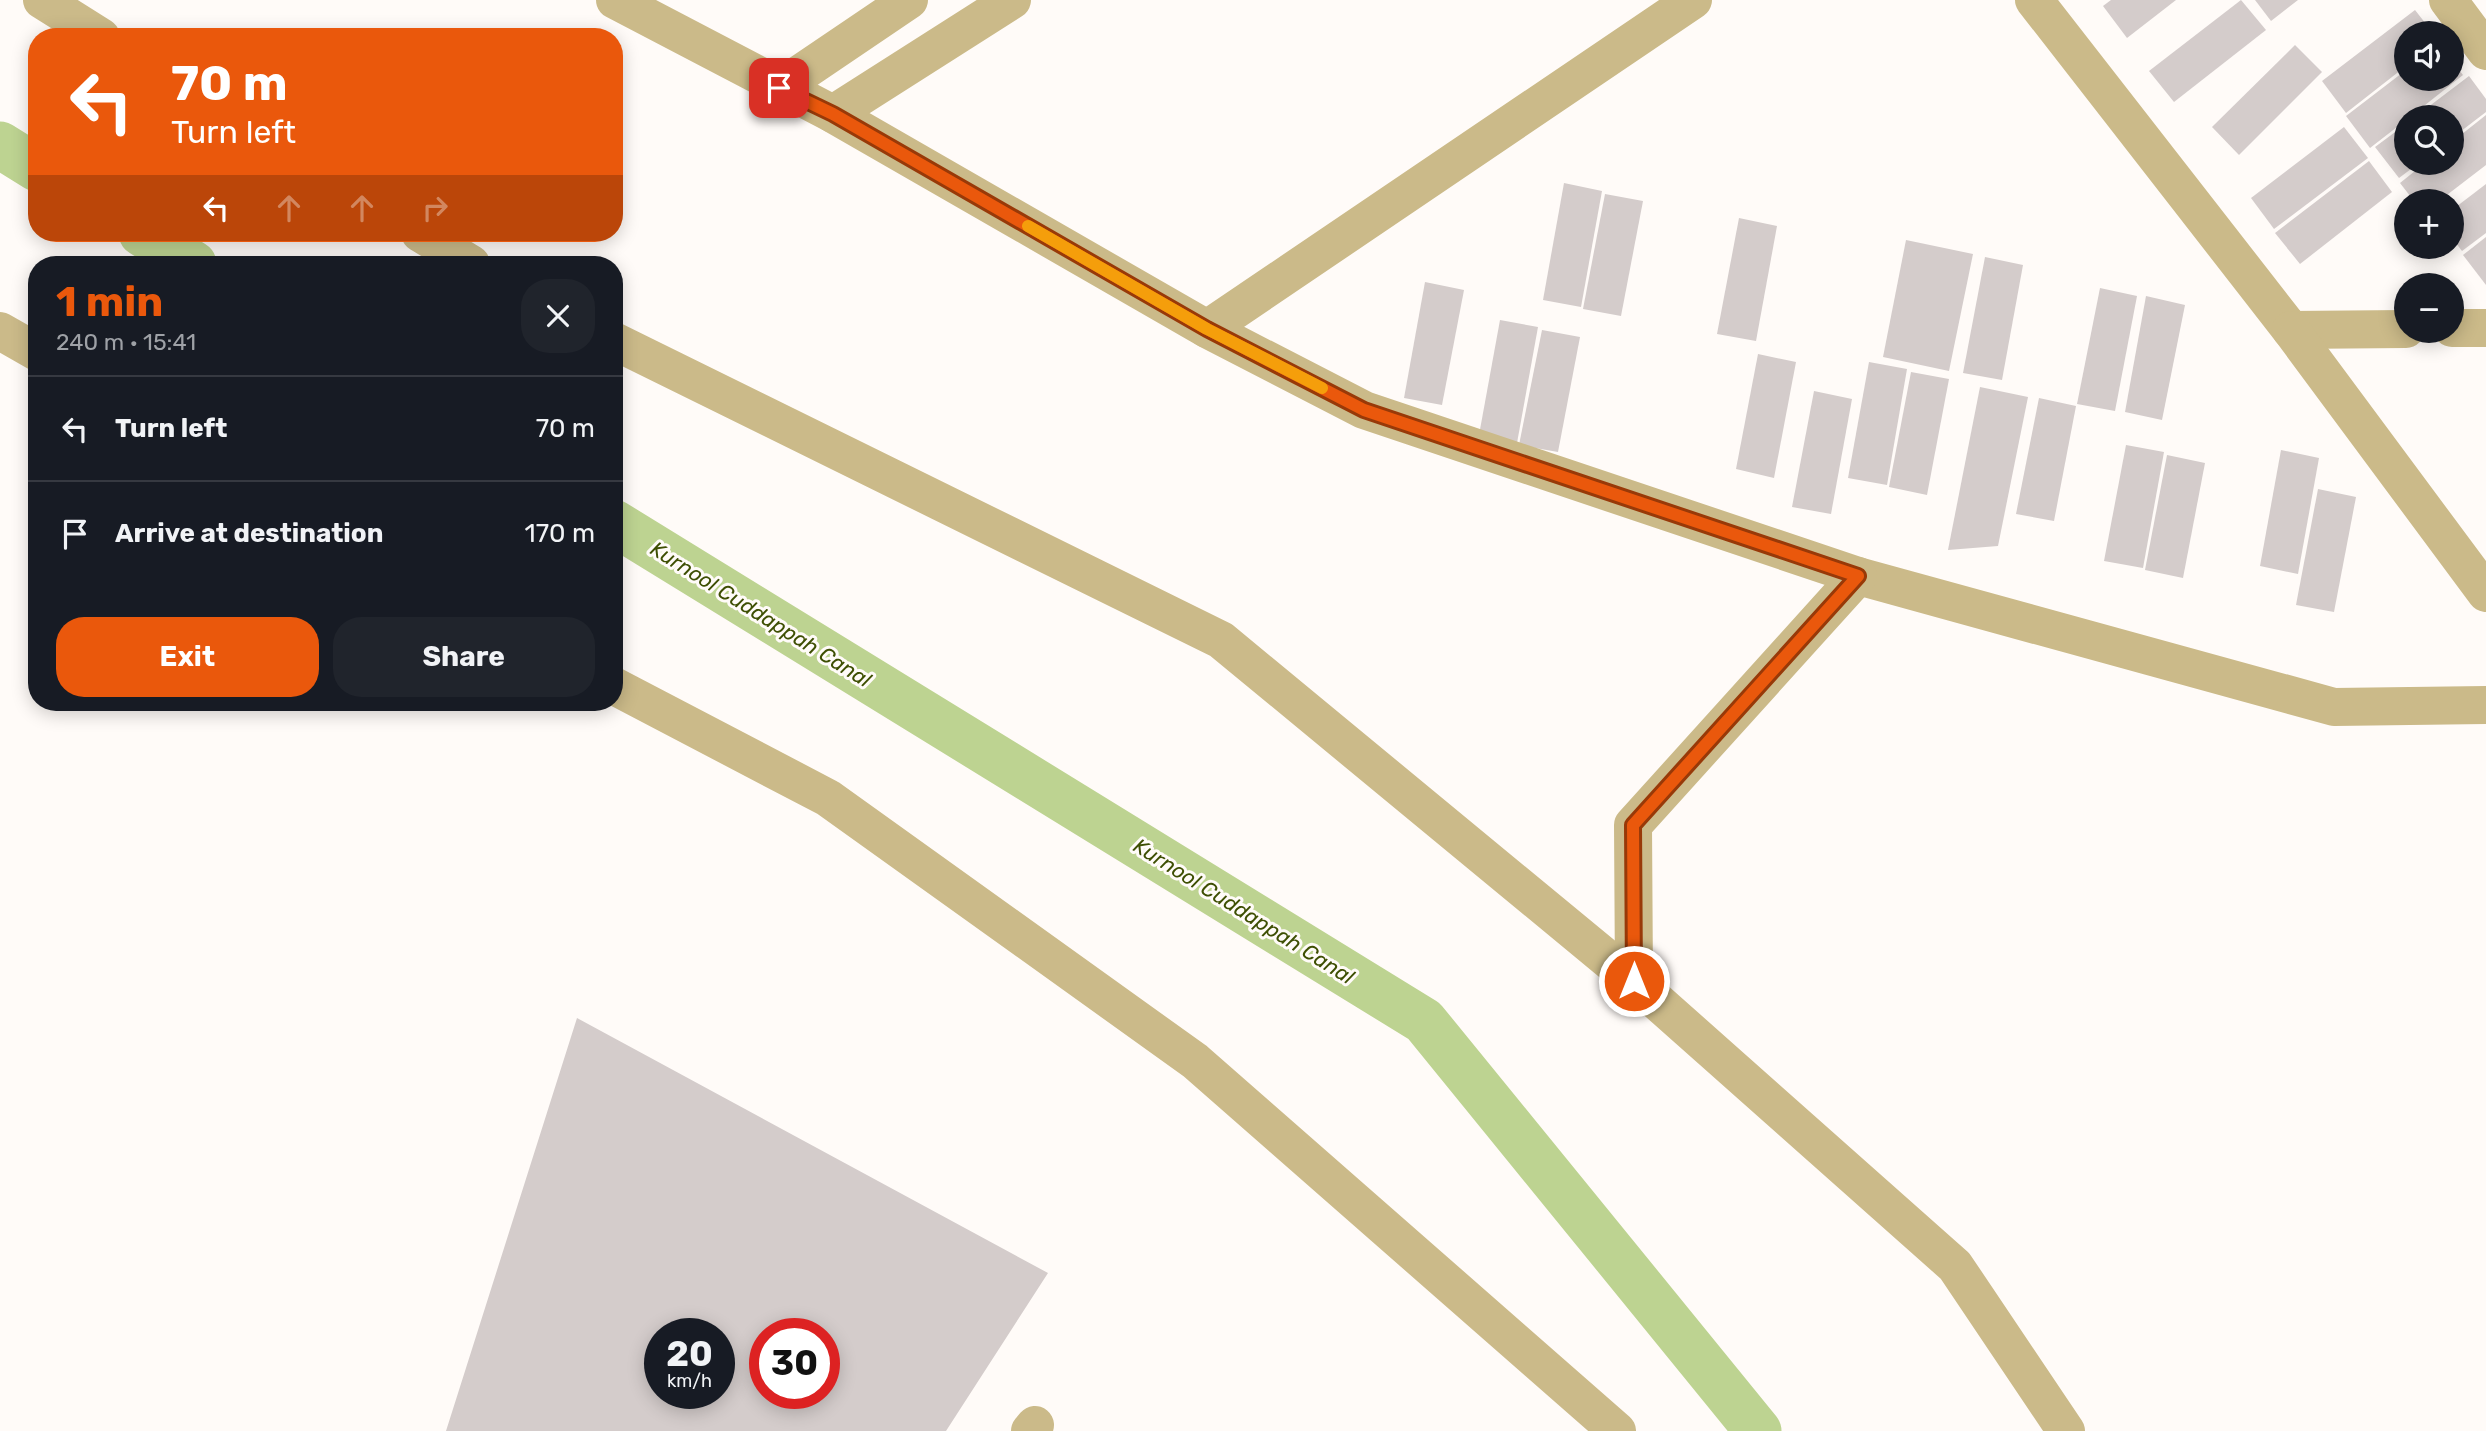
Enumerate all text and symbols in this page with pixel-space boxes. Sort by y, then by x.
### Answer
map controls [2394,21,2464,343]
button: sound [2394,21,2464,91]
text: 70 m [171,54,288,112]
icon: left [56,56,147,147]
pin [749,58,809,118]
icon: arrive [760,69,798,107]
button: search [2394,105,2464,175]
text: Turn left [171,113,296,151]
icon: left [197,189,235,227]
icon: ahead [270,189,308,227]
icon: ahead [343,189,381,227]
icon: right [416,189,454,227]
button: + [2394,189,2464,259]
button: − [2394,273,2464,343]
text: 1 min [56,277,163,327]
button: close [521,279,595,353]
text: 240 m · 15:41 [56,328,196,356]
icon: left [56,410,94,448]
text: Turn left [115,413,227,444]
text: 70 m [536,413,595,444]
icon: arrive [56,515,94,553]
text: Arrive at destination [115,518,383,549]
text: 170 m [525,518,595,549]
water label: Kurnool Cuddappah Canal [646,536,877,693]
button: Exit [56,617,319,697]
button: Share [333,617,595,697]
water label: Kurnool Cuddappah Canal [1129,833,1360,990]
position arrow [1597,944,1671,1018]
speed limit sign: 30 [749,1318,840,1409]
text: 20 [666,1333,713,1375]
text: km/h [667,1370,712,1392]

